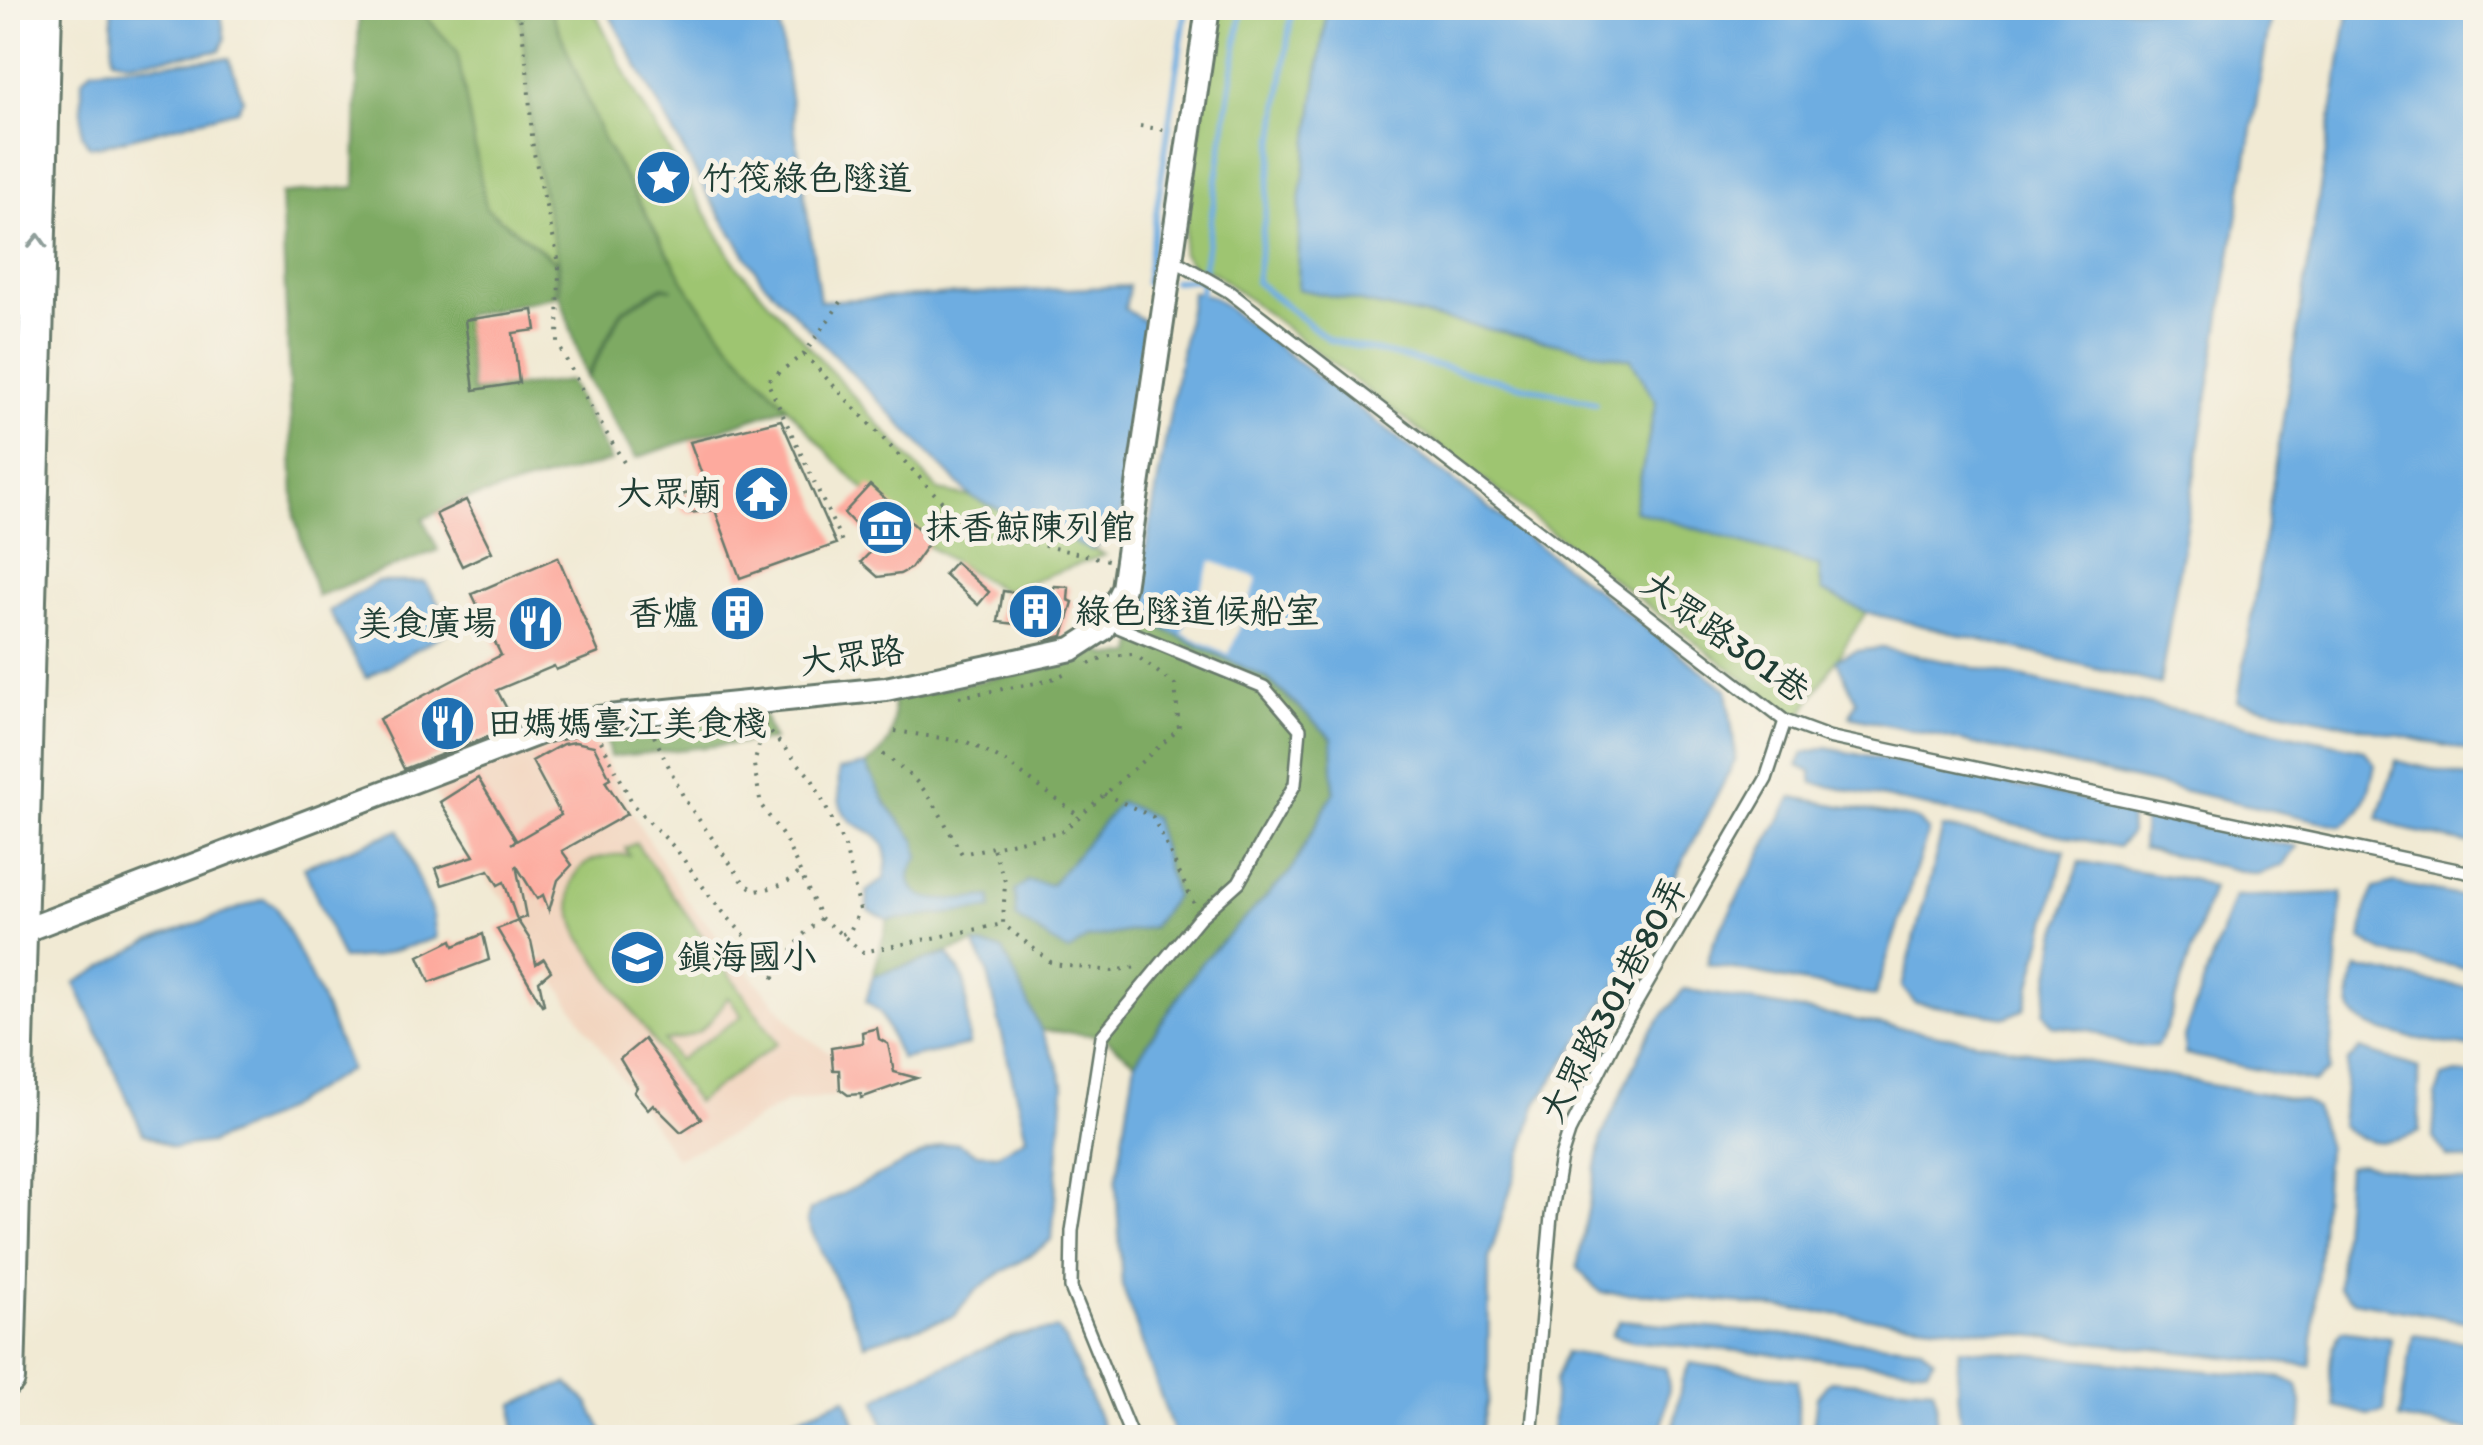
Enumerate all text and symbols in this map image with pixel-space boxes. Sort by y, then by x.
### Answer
place icon: 竹筏綠色隧道 [633,148,693,208]
place label: 竹筏綠色隧道 [702,157,912,199]
one-way arrow [28,232,49,248]
temple icon: 大眾廟 [731,463,791,523]
place label: 大眾廟 [617,472,722,514]
museum icon: 抹香鯨陳列館 [856,497,916,557]
place label: 抹香鯨陳列館 [925,506,1135,548]
street label: 大眾路301巷 [1634,562,1818,712]
building icon: 綠色隧道候船室 [1006,581,1066,641]
building icon: 香爐 [707,583,767,643]
place label: 綠色隧道候船室 [1075,590,1320,632]
place label: 香爐 [628,592,698,634]
restaurant icon: 美食廣場 [506,593,566,653]
place label: 美食廣場 [357,602,497,644]
street label: 大眾路 [797,629,907,683]
restaurant icon: 田媽媽臺江美食棧 [418,693,478,753]
place label: 田媽媽臺江美食棧 [487,702,767,744]
street label: 大眾路301巷80弄 [1530,869,1696,1129]
school or university icon: 鎮海國小 [608,927,668,987]
place label: 鎮海國小 [677,936,817,978]

